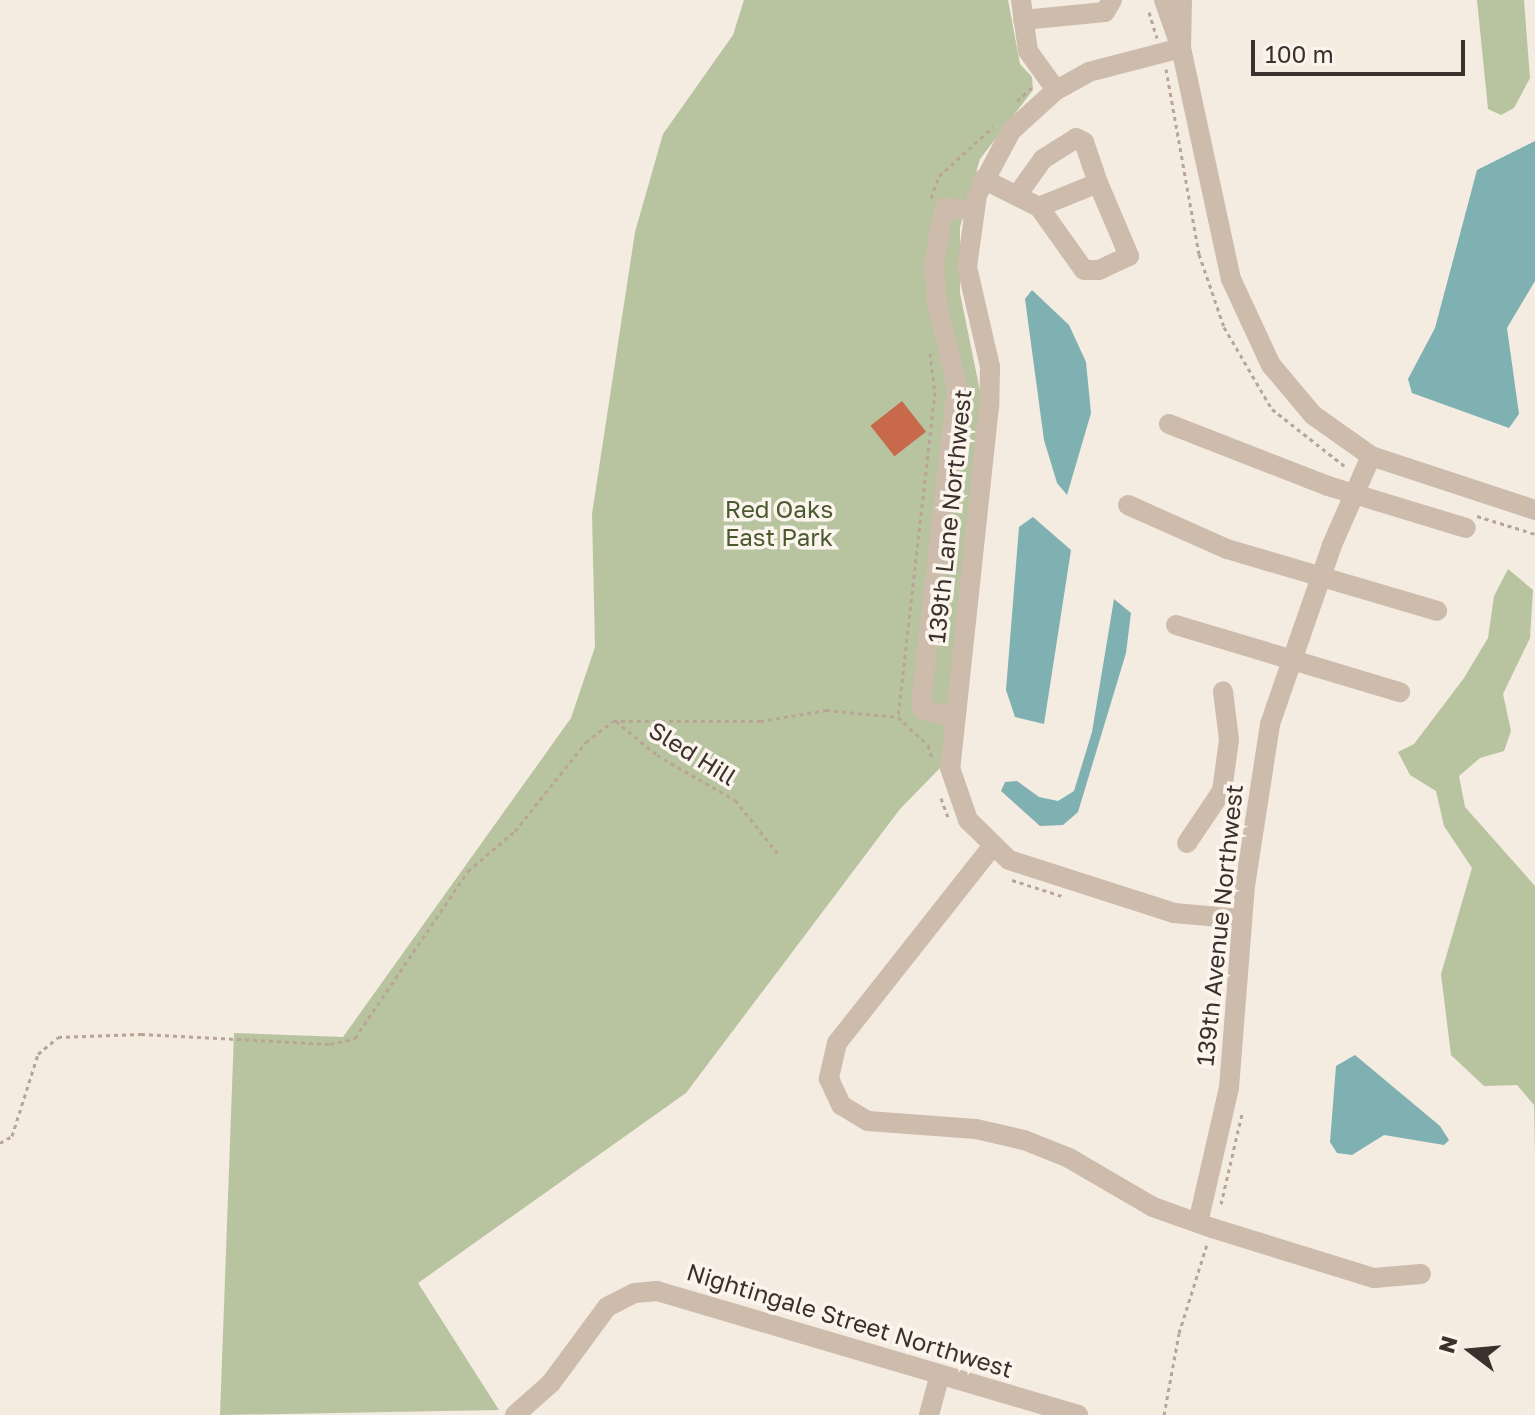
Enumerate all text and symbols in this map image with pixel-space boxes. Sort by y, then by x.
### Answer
scale bar [1255,24,1469,74]
text: 100 m [1265,39,1334,68]
street label: 139th Lane Northwest [921,388,977,644]
park label: Red Oaks East Park [725,495,833,551]
street label: Sled Hill [644,715,742,791]
street label: 139th Avenue Northwest [1190,783,1248,1067]
street label: Nightingale Street Northwest [683,1257,1017,1383]
north arrow [1431,1311,1511,1391]
text: N [1432,1332,1463,1356]

